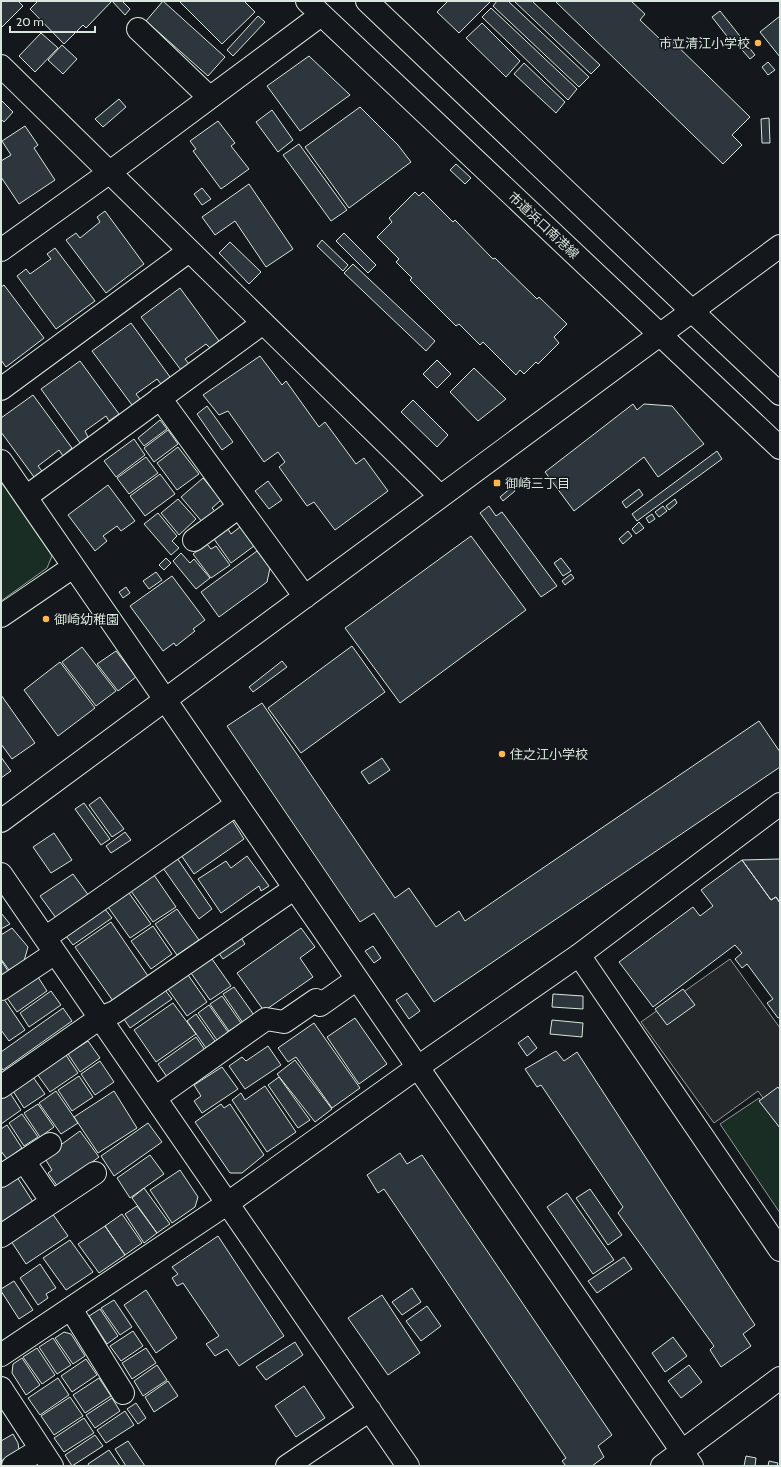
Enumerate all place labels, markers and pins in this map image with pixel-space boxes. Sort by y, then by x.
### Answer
place label: 市立清江小学校 [659,35,750,51]
marker: 市立清江小学校 [753,38,763,48]
place label: 御崎三丁目 [505,475,570,491]
marker: 御崎三丁目 [492,478,502,488]
place label: 御崎幼稚園 [54,611,119,627]
marker: 御崎幼稚園 [41,614,51,624]
place label: 住之江小学校 [510,746,588,762]
marker: 住之江小学校 [497,749,507,759]

